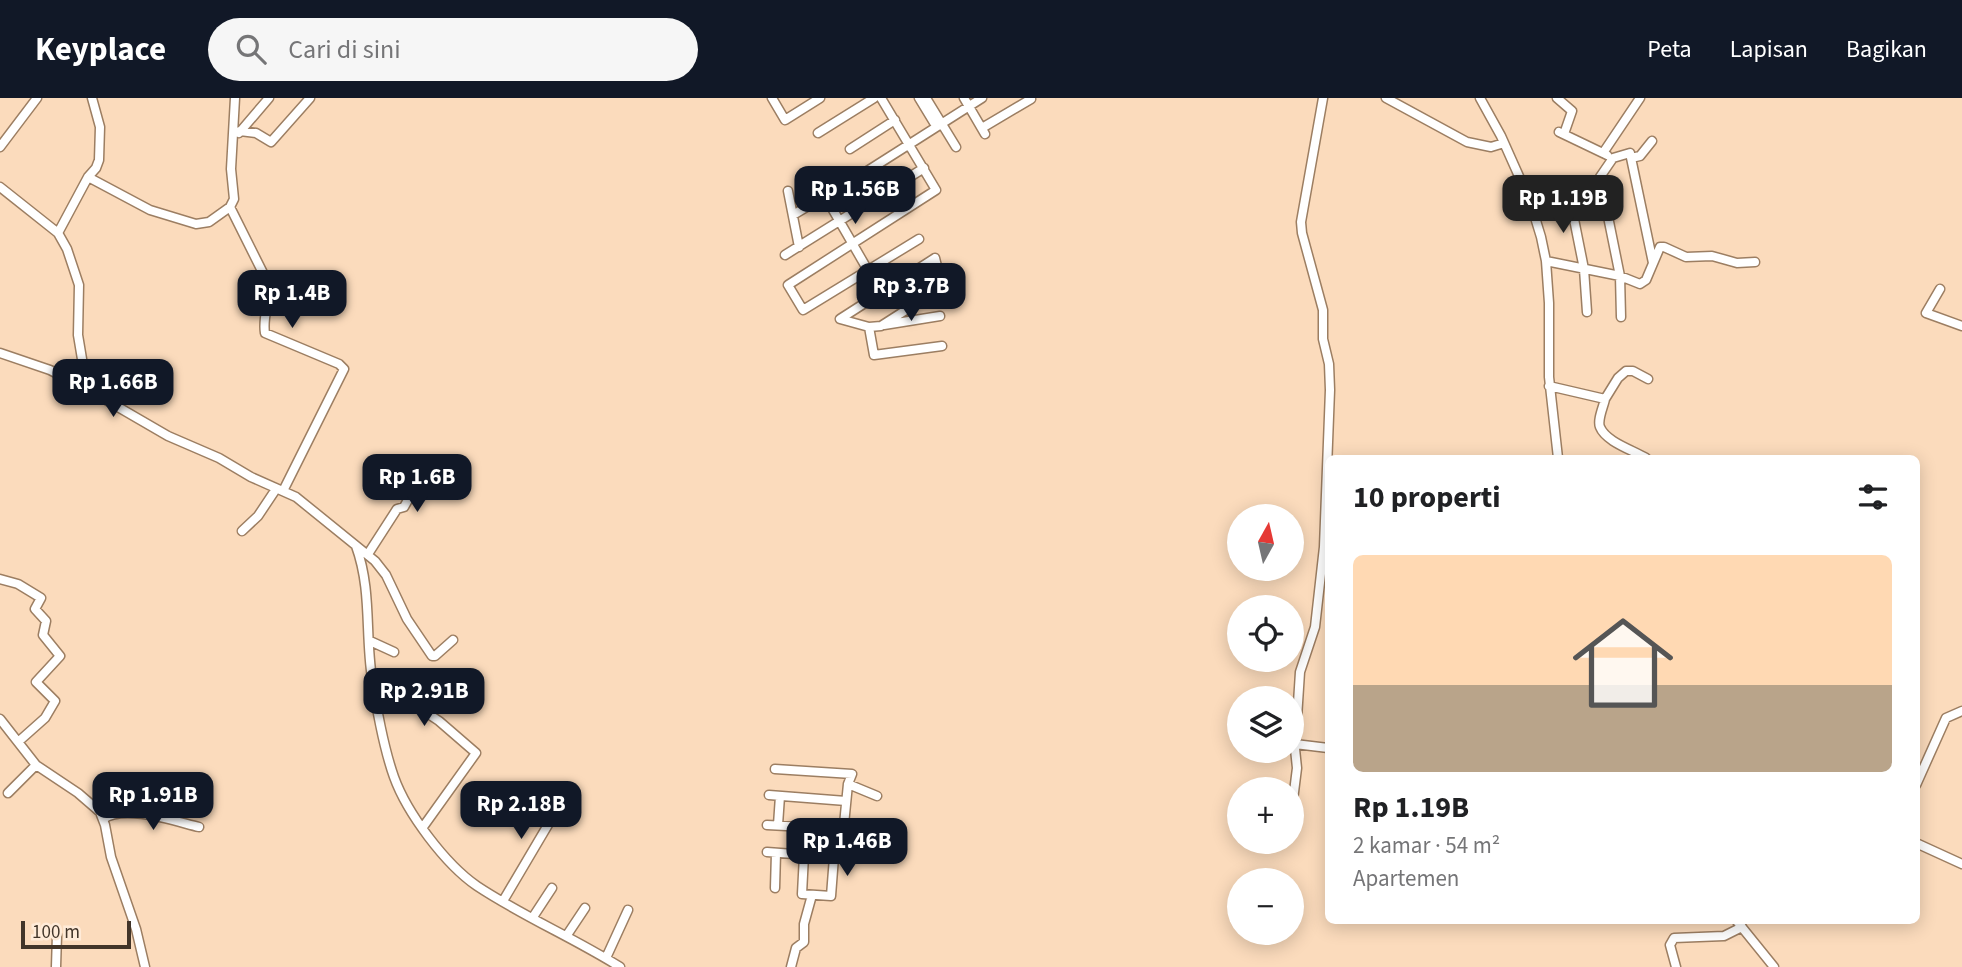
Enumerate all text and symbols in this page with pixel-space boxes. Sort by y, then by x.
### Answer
search box [208,18,698,81]
text: Keyplace [35,26,166,73]
icon: search [232,30,270,68]
text: Cari di sini [288,31,401,68]
text: Peta [1647,32,1692,67]
text: Lapisan [1730,32,1808,67]
text: Bagikan [1846,32,1927,67]
pin: Rp 1.56B [783,166,927,226]
text: Rp 1.56B [810,172,900,205]
pin: Rp 1.19B [1491,176,1635,235]
text: Rp 1.19B [1518,181,1608,214]
pin: Rp 3.7B [846,264,976,323]
text: Rp 3.7B [873,269,949,302]
pin: Rp 1.4B [227,271,357,330]
text: Rp 1.4B [254,276,330,309]
pin: Rp 1.66B [41,360,185,419]
text: Rp 1.66B [68,365,158,398]
pin: Rp 1.6B [352,454,482,514]
text: Rp 1.6B [379,460,455,493]
text: 10 properti [1353,476,1501,519]
icon: filters [1854,478,1892,516]
north arrow [1227,504,1304,581]
map controls [1227,504,1304,945]
button: locate [1227,595,1304,672]
icon: home [1560,600,1686,726]
pin: Rp 2.91B [352,668,496,728]
text: Rp 2.91B [379,674,469,707]
button: layers [1227,686,1304,763]
pin: Rp 1.91B [81,772,225,832]
button: + [1227,777,1304,854]
text: Rp 1.91B [108,778,198,811]
pin: Rp 2.18B [449,782,593,841]
text: Rp 1.19B [1353,786,1469,829]
text: Rp 2.18B [476,787,566,820]
pin: Rp 1.46B [775,818,919,878]
text: Rp 1.46B [802,824,892,857]
text: 2 kamar · 54 m² [1353,829,1500,862]
text: Apartemen [1353,862,1459,895]
button: − [1227,868,1304,945]
scale bar [21,918,131,950]
text: 100 m [32,919,80,946]

